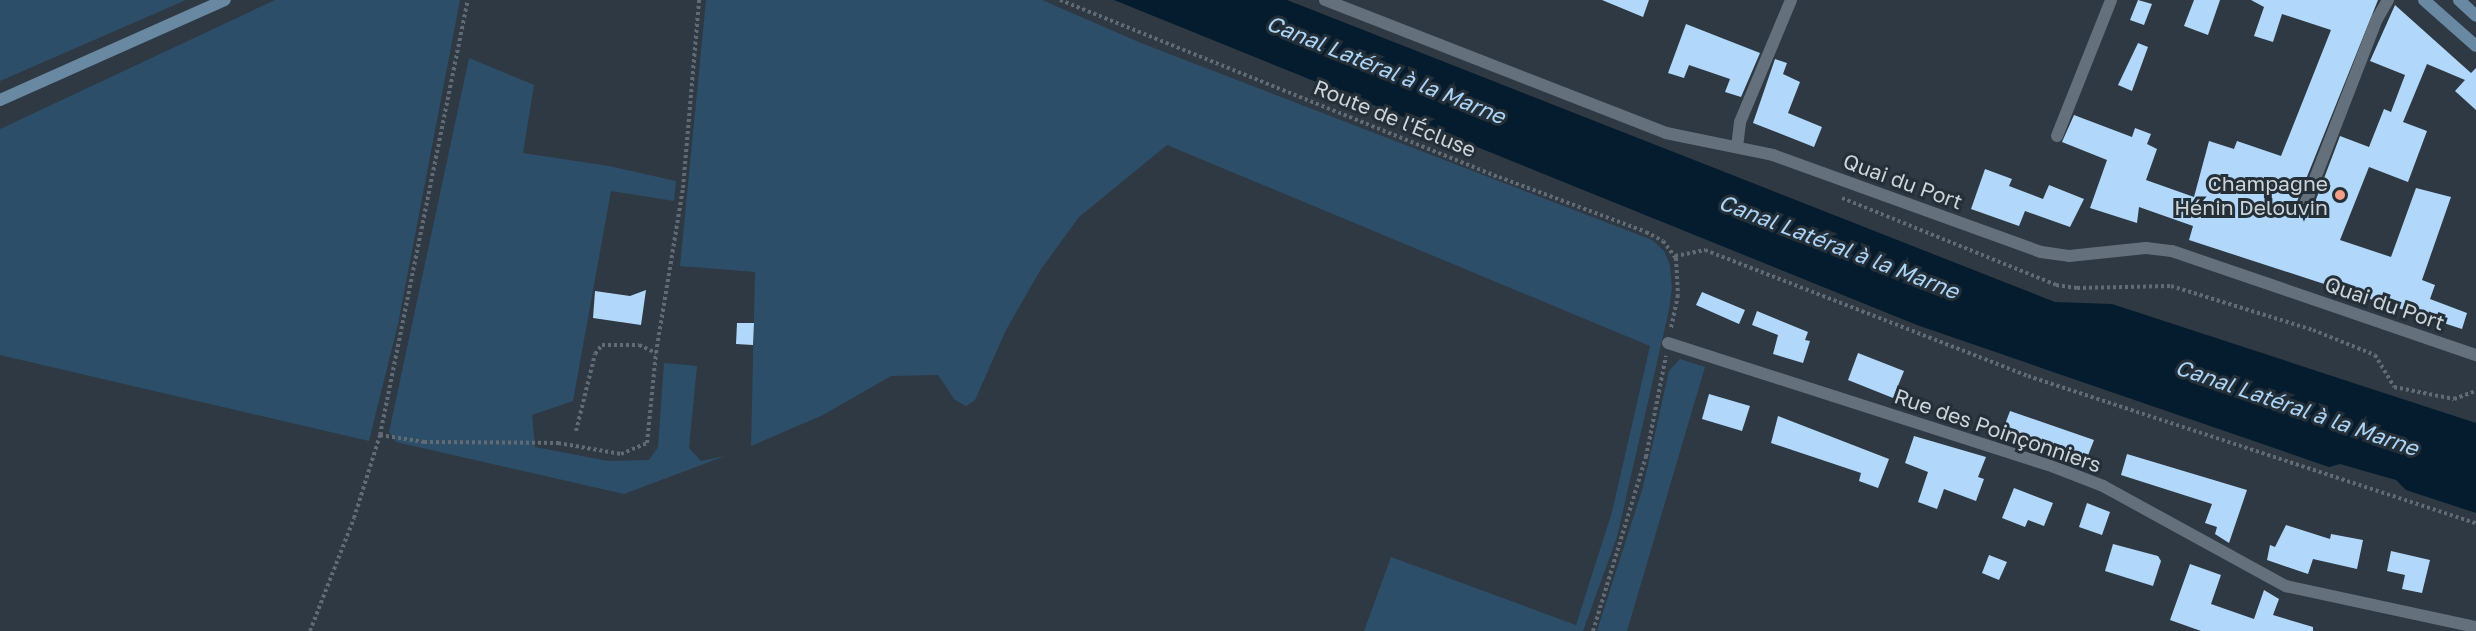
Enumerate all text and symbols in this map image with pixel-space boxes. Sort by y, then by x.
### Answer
water label: Canal Latéral à la Marne [1263,9,1509,129]
street label: Route de l'Écluse [1310,74,1480,162]
street label: Quai du Port [1840,148,1966,214]
place label: Champagne Hénin Delouvin [2174,170,2328,220]
water label: Canal Latéral à la Marne [1715,188,1963,304]
marker: Champagne Hénin Delouvin [2333,188,2347,202]
street label: Quai du Port [2322,271,2448,335]
water label: Canal Latéral à la Marne [2172,353,2422,461]
street label: Rue des Poinçonniers [1891,383,2105,477]

